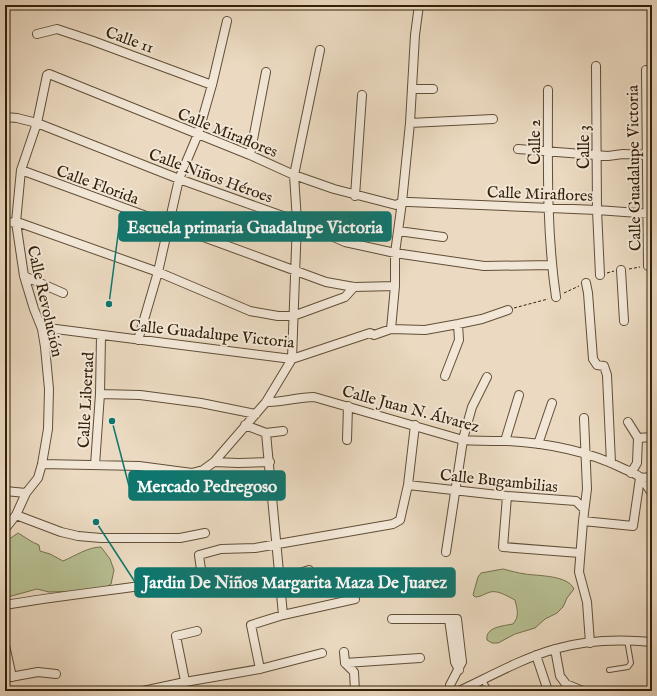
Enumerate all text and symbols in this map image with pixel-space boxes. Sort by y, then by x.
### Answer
street label: Calle 11 [102,23,156,59]
street label: Calle Guadalupe Victoria [624,85,646,251]
street label: Calle Miraflores [174,105,280,163]
street label: Calle 2 [526,119,546,165]
street label: Calle 3 [575,125,595,169]
street label: Calle Niños Héroes [146,145,275,209]
street label: Calle Florida [53,162,141,210]
street label: Calle Miraflores [487,183,594,207]
callout: Escuela primaria Guadalupe Victoria [119,212,391,241]
text: Escuela primaria Guadalupe Victoria [127,218,384,239]
street label: Calle Revolución [22,244,67,359]
street label: Calle Guadalupe Victoria [128,316,295,354]
street label: Calle Libertad [74,351,100,449]
street label: Calle Juan N. Álvarez [340,380,482,438]
street label: Calle Bugambilias [439,466,559,498]
callout: Mercado Pedregoso [129,471,285,500]
text: Mercado Pedregoso [137,477,277,498]
callout: Jardin De Niños Margarita Maza De Juarez [135,568,455,597]
text: Jardin De Niños Margarita Maza De Juarez [141,573,447,594]

